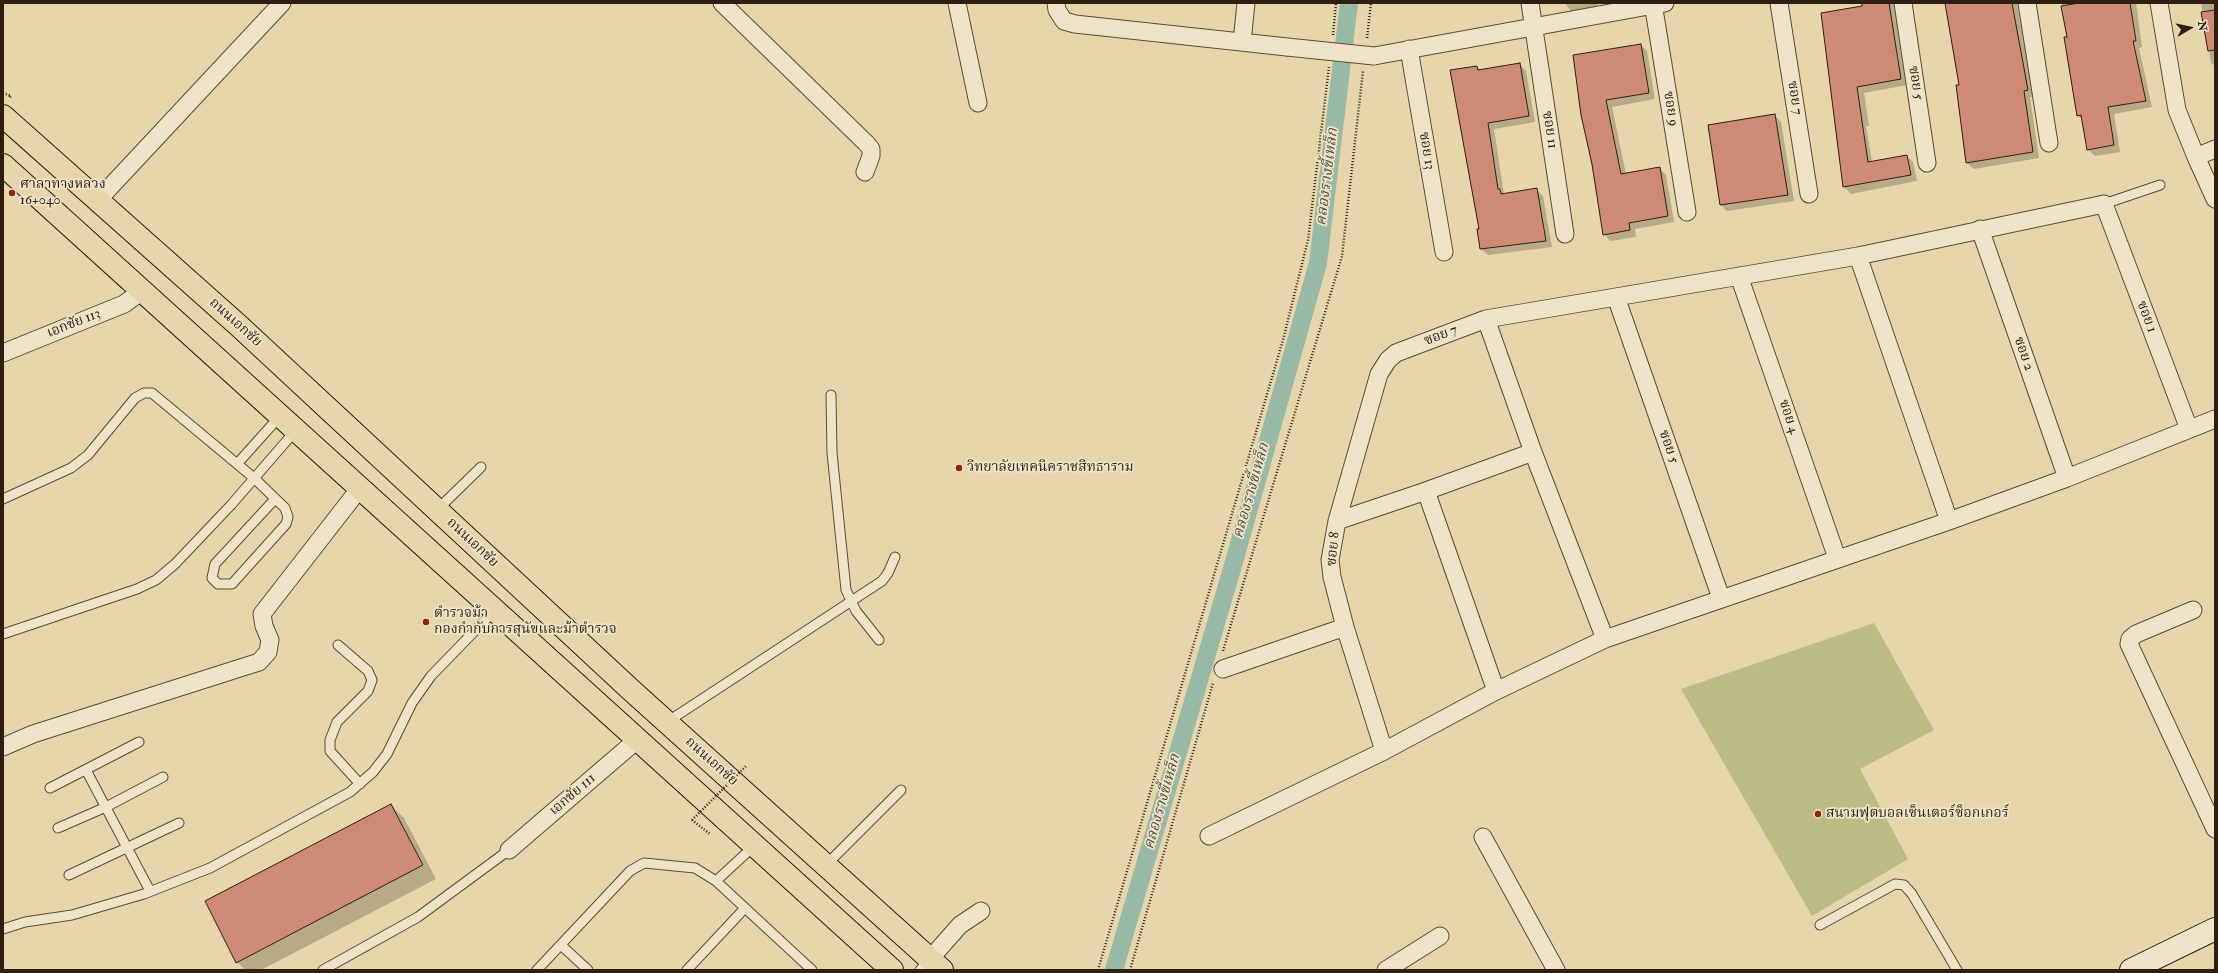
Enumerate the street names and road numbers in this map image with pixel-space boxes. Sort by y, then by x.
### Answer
street label: ซอย 5 [1904,65,1926,101]
street label: ซอย 7 [1783,80,1805,116]
street label: ซอย 9 [1659,90,1681,128]
street label: ซอย 11 [1538,110,1560,150]
street label: ซอย 13 [1414,131,1438,171]
street label: ถนนเอกชัย [205,295,265,351]
street label: ซอย 1 [2132,299,2160,335]
street label: เอกชัย 113 [45,306,103,342]
street label: ซอย 7 [1422,322,1460,350]
street label: ซอย 2 [2009,335,2037,373]
street label: ซอย 4 [1774,397,1802,437]
street label: ซอย 5 [1655,428,1681,466]
street label: ถนนเอกชัย [443,515,501,571]
street label: ซอย 8 [1324,531,1344,567]
street label: ถนนเอกชัย [681,734,741,790]
street label: เอกชัย 111 [546,770,600,820]

